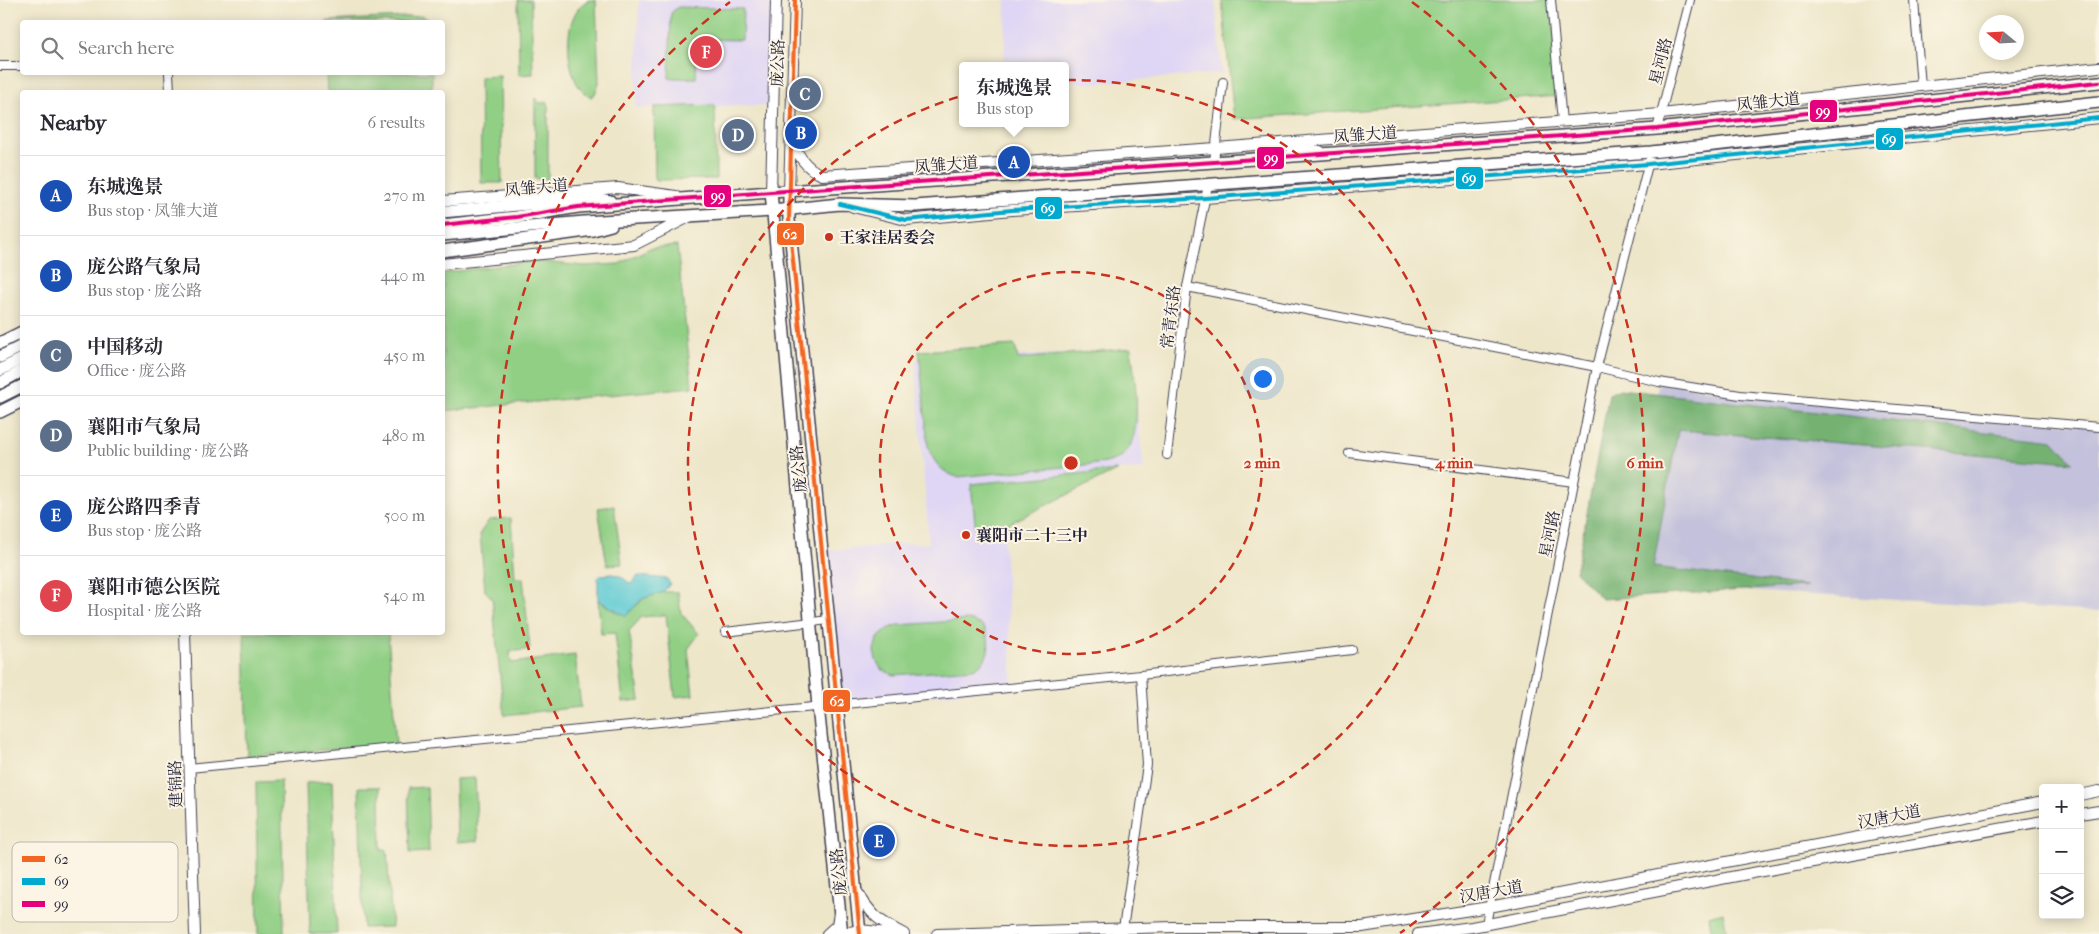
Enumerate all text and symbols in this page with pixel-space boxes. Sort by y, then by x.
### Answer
north arrow [1979,15,2024,60]
search box [20,20,445,75]
pin: F [690,33,722,71]
icon: search [38,34,66,62]
street label: 星河路 [1645,36,1676,87]
text: Search here [78,37,174,59]
street label: 庞公路 [767,39,788,87]
popup [959,62,1069,127]
pin: C [789,75,821,113]
text: 东城逸景 [976,77,1052,99]
street label: 凤雏大道 [1735,89,1801,114]
text: Bus stop [976,99,1033,118]
line badge: 99 [1809,99,1838,123]
text: 99 [1815,103,1830,120]
text: Nearby [40,111,106,135]
text: 6 results [367,113,425,132]
pin: B [785,114,817,152]
pin: D [722,116,754,154]
street label: 凤雏大道 [1332,123,1398,146]
line badge: 69 [1875,127,1904,151]
text: 69 [1882,131,1896,148]
pin: A [998,143,1030,181]
line badge: 99 [1256,146,1285,170]
text: 99 [1263,150,1278,167]
street label: 凤雏大道 [913,153,979,176]
line badge: 69 [1455,166,1484,190]
text: 69 [1462,170,1476,187]
street label: 凤雏大道 [503,175,569,200]
text: 东城逸景 [87,176,163,198]
line badge: 99 [703,184,732,208]
text: A [51,186,61,205]
text: 270 m [384,186,425,205]
text: 99 [710,188,725,205]
line badge: 69 [1034,196,1063,220]
text: 69 [1041,200,1055,217]
text: Bus stop · 凤雏大道 [87,201,218,220]
line badge: 62 [776,222,805,246]
text: 62 [783,226,797,243]
place label: 王家洼居委会 [839,228,935,247]
marker: 王家洼居委会 [823,231,835,243]
text: 庞公路气象局 [87,256,201,278]
text: B [51,266,61,285]
text: 440 m [380,266,425,285]
text: Bus stop · 庞公路 [87,281,202,300]
street label: 常青东路 [1157,284,1184,350]
text: 中国移动 [87,336,163,358]
text: C [51,346,61,365]
text: 450 m [384,346,425,365]
text: Office · 庞公路 [87,361,187,380]
your location [1250,366,1276,392]
text: 襄阳市气象局 [87,416,201,438]
text: D [50,426,62,445]
text: 480 m [382,426,425,445]
text: Public building · 庞公路 [87,441,249,460]
street label: 庞公路 [787,444,810,494]
centre of rings [1062,454,1080,472]
text: 2 min [1244,454,1281,472]
text: 4 min [1434,454,1473,472]
text: 6 min [1627,454,1664,472]
text: 庞公路四季青 [87,496,201,518]
text: E [51,506,61,525]
text: 500 m [384,506,425,525]
street label: 星河路 [1536,509,1563,559]
text: Bus stop · 庞公路 [87,521,202,540]
place label: 襄阳市二十三中 [976,526,1088,545]
marker: 襄阳市二十三中 [960,529,972,541]
text: 襄阳市德公医院 [87,576,220,598]
text: F [52,586,60,605]
text: 540 m [383,586,425,605]
text: Hospital · 庞公路 [87,601,202,620]
line badge: 62 [822,689,851,713]
text: 62 [830,693,844,710]
street label: 建锦路 [165,760,186,808]
map controls [2039,784,2084,919]
button: + [2039,784,2084,829]
street label: 汉唐大道 [1856,801,1922,832]
pin: E [863,822,895,860]
button: − [2039,829,2084,874]
legend [12,842,178,922]
street label: 庞公路 [827,847,850,897]
text: 62 [54,851,69,868]
text: 69 [54,873,69,890]
button: layers [2039,874,2084,919]
street label: 汉唐大道 [1458,877,1524,906]
text: 99 [54,896,69,913]

